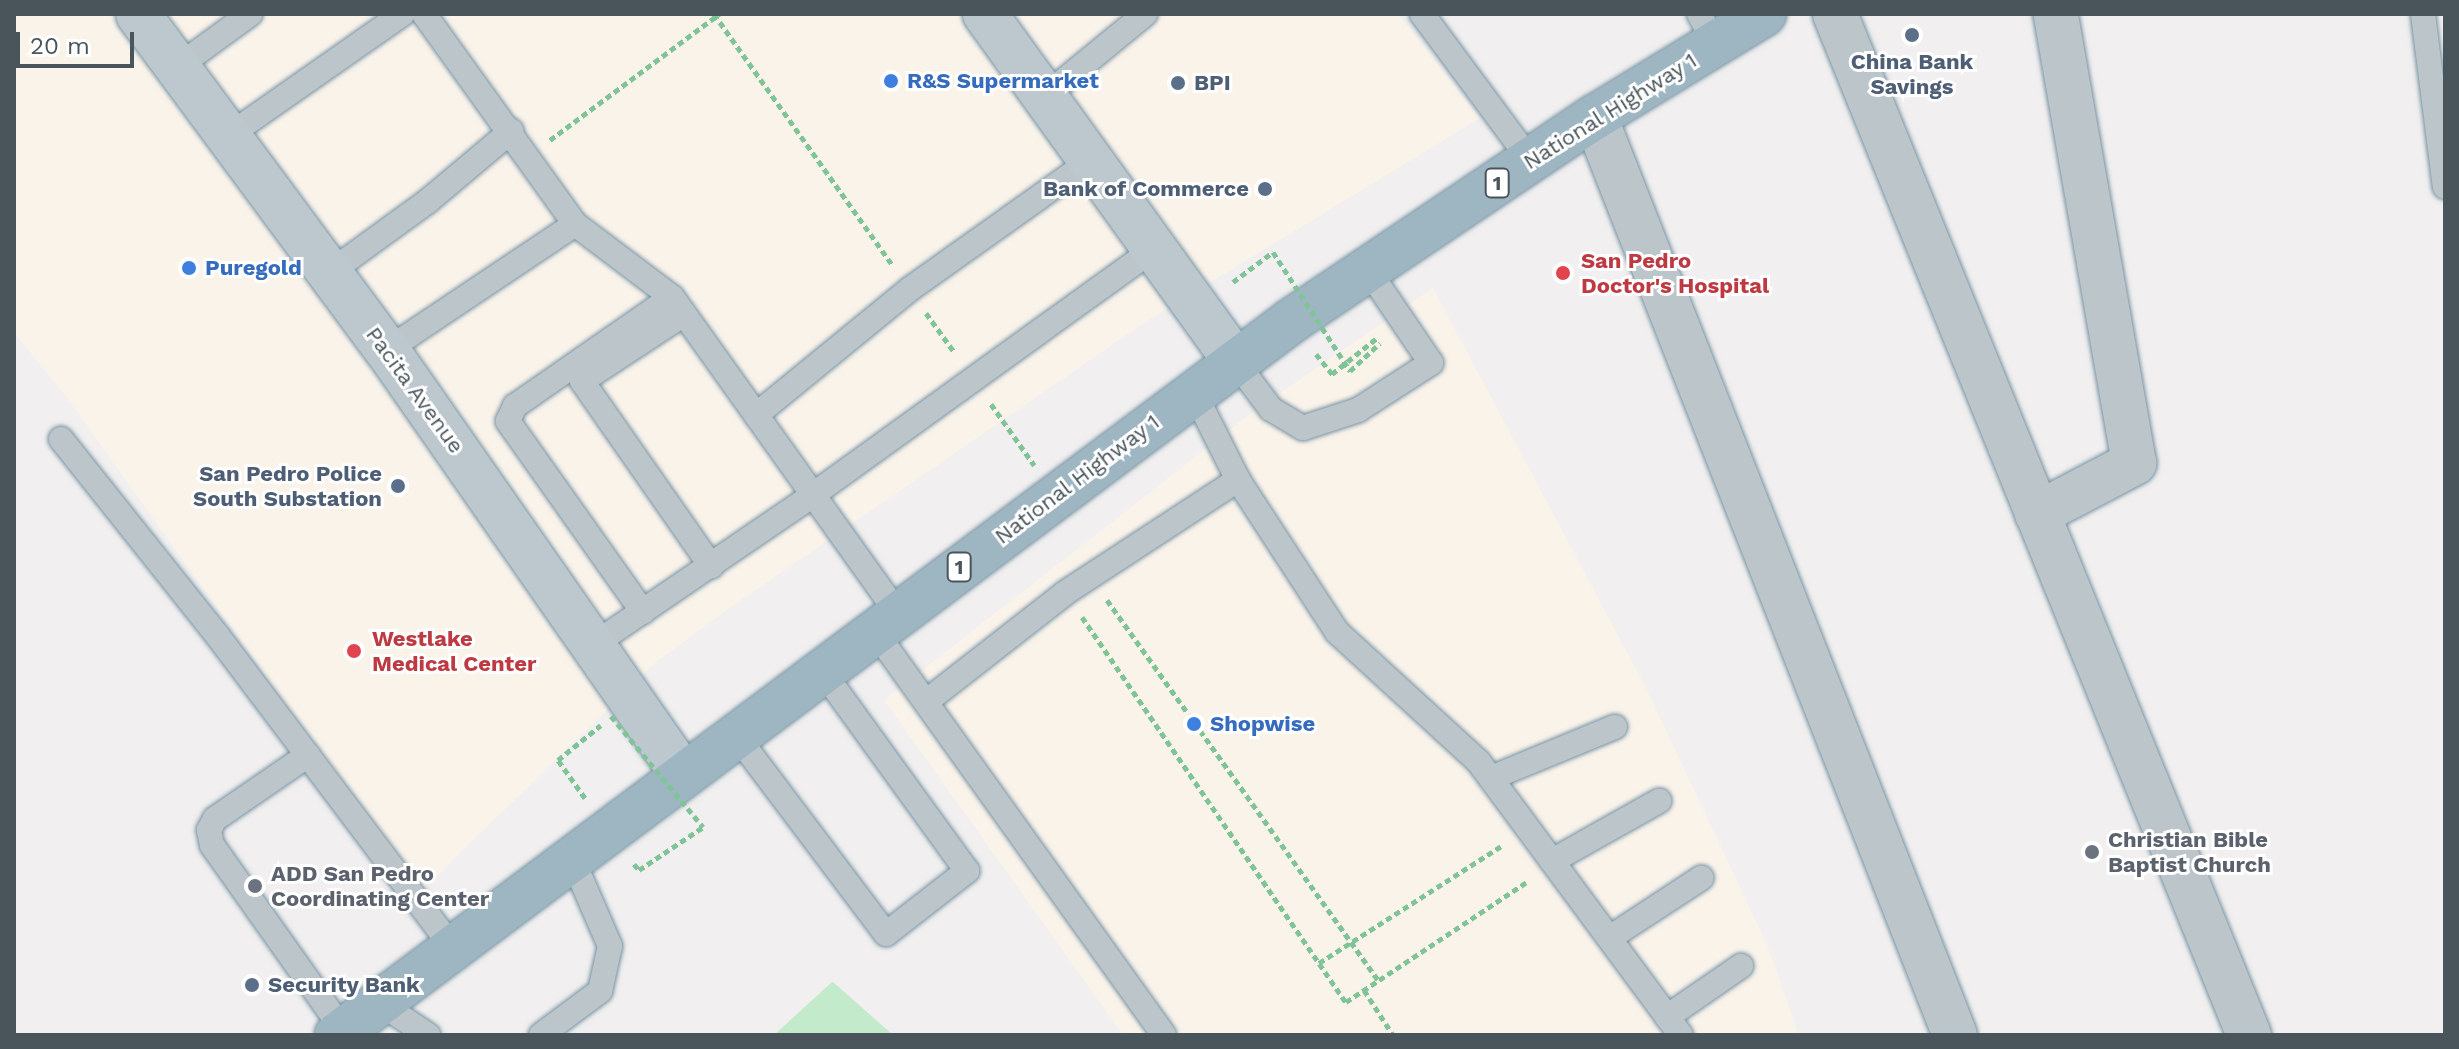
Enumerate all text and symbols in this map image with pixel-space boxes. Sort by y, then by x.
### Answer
scale bar [20,16,138,66]
marker: China Bank Savings [1903,26,1921,44]
text: 20 m [30,32,90,60]
street label: National Highway 1 [1518,47,1702,175]
place label: China Bank Savings [1851,48,1973,100]
place label: R&S Supermarket [907,68,1099,94]
place label: BPI [1194,70,1231,96]
marker: R&S Supermarket [882,72,900,90]
marker: BPI [1169,74,1187,92]
road number: 1 [1483,167,1511,199]
place label: Bank of Commerce [1042,176,1249,202]
marker: Bank of Commerce [1256,180,1274,198]
place label: San Pedro Doctor's Hospital [1581,247,1769,298]
place label: Puregold [205,255,302,281]
marker: Puregold [180,259,198,277]
marker: San Pedro Doctor's Hospital [1552,262,1574,284]
street label: Pacita Avenue [360,321,470,459]
street label: National Highway 1 [989,408,1165,550]
place label: San Pedro Police South Substation [193,460,382,512]
marker: San Pedro Police South Substation [389,477,407,495]
road number: 1 [945,551,973,583]
place label: Westlake Medical Center [372,625,537,676]
marker: Westlake Medical Center [343,640,365,662]
place label: Shopwise [1210,711,1315,737]
marker: Shopwise [1185,715,1203,733]
place label: Christian Bible Baptist Church [2108,826,2271,878]
marker: Christian Bible Baptist Church [2083,843,2101,861]
place label: ADD San Pedro Coordinating Center [271,860,489,912]
marker: ADD San Pedro Coordinating Center [246,877,264,895]
place label: Security Bank [268,972,420,998]
marker: Security Bank [243,976,261,994]

